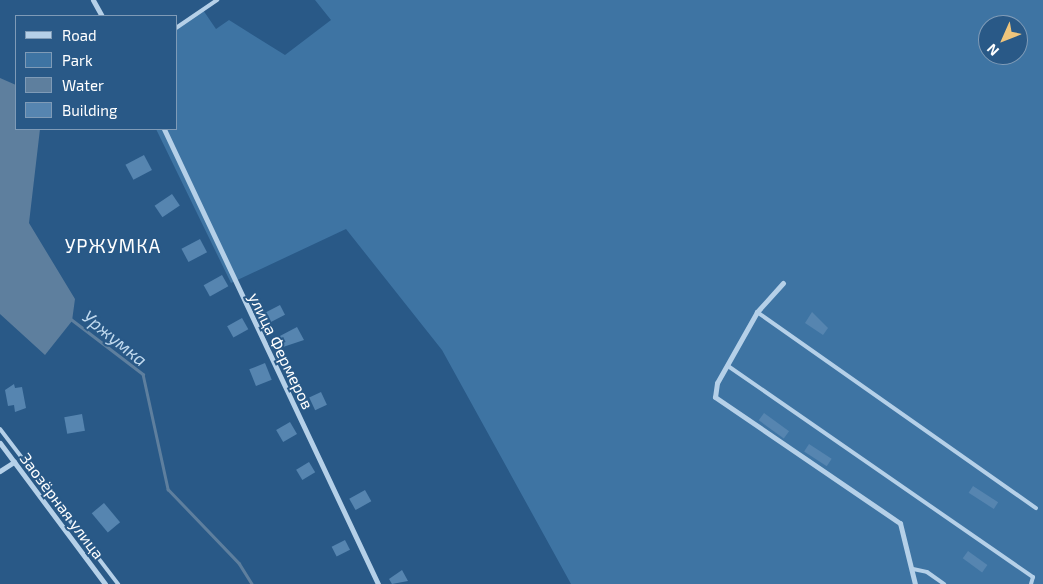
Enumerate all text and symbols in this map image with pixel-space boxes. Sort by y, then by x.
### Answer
legend [15,15,178,130]
north arrow [978,15,1028,65]
text: Road [62,26,97,44]
text: N [983,41,1002,60]
text: Park [62,51,93,69]
text: Water [62,76,104,94]
text: Building [62,101,117,119]
district label: УРЖУМКА [64,235,162,257]
street label: улица Фермеров [244,290,318,412]
water label: Уржумка [78,305,152,371]
street label: Заозёрная улица [16,449,108,563]

